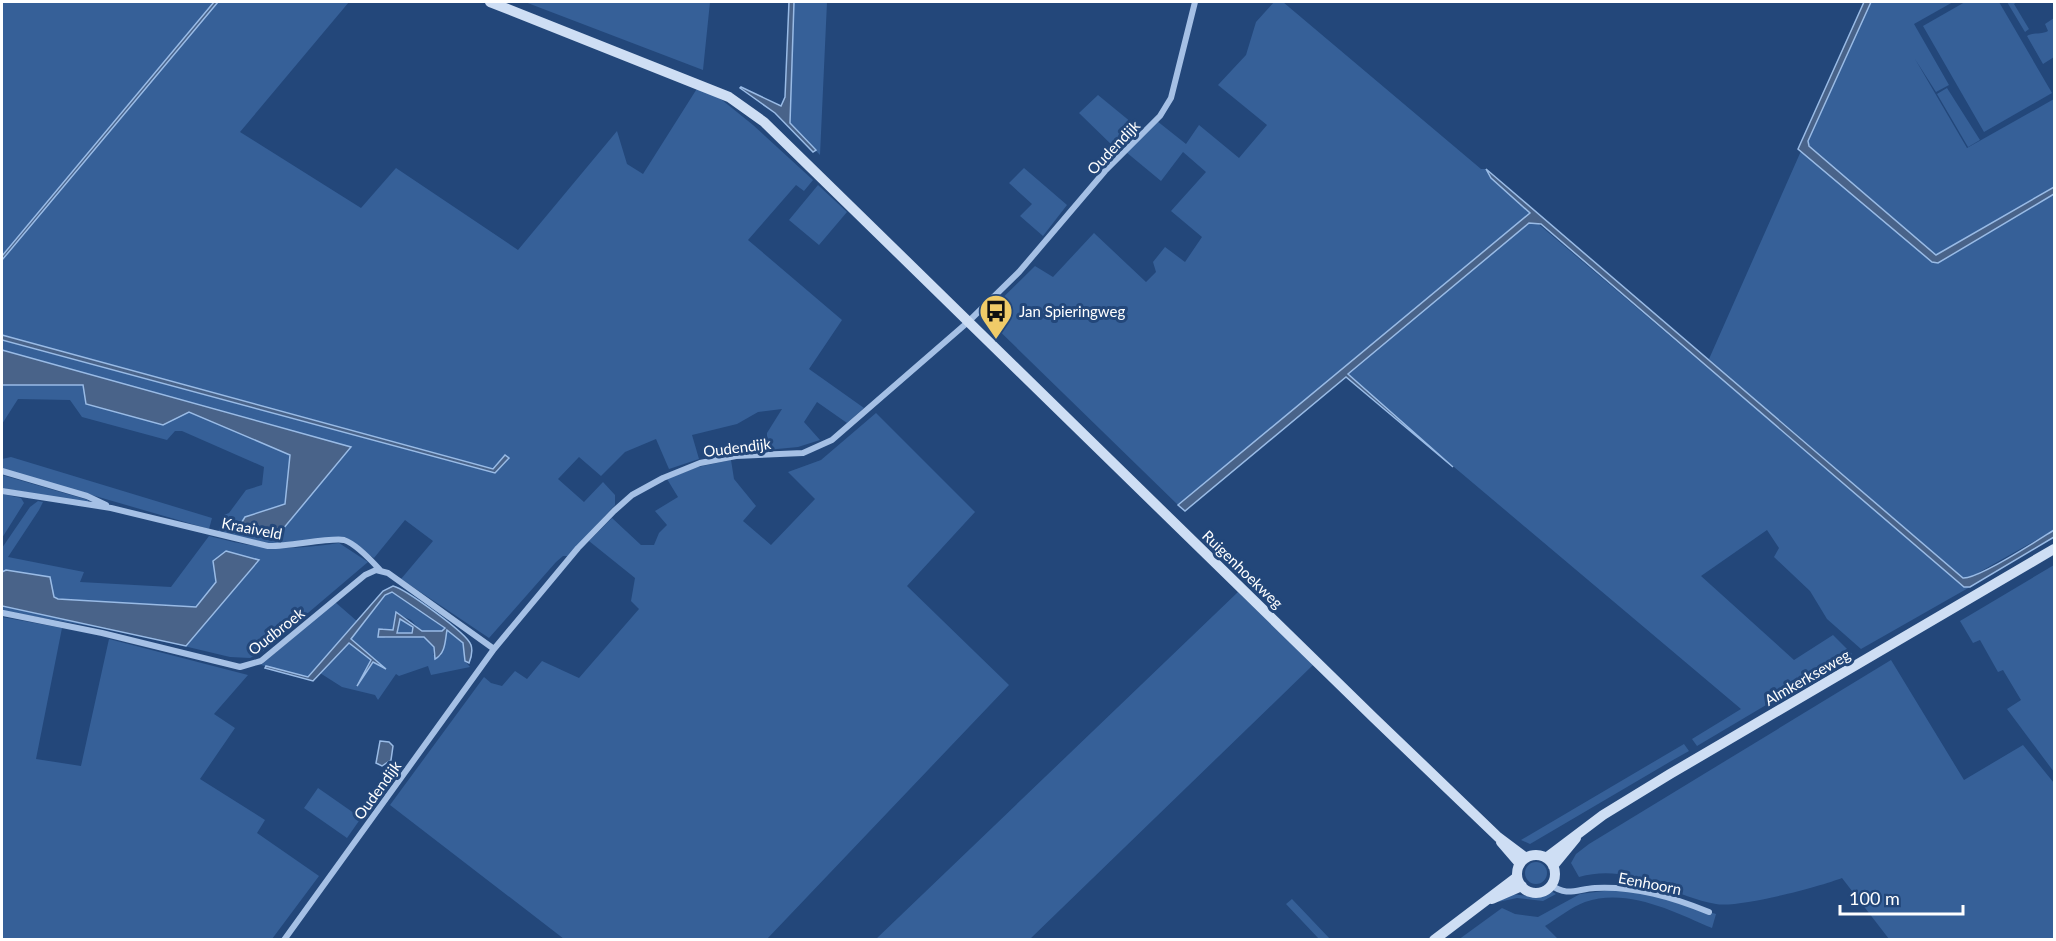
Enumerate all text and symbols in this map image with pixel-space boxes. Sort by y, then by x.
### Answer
street label: Oudendijk [1083,116,1143,178]
bus stop icon: Jan Spieringweg [978,293,1014,340]
place label: Jan Spieringweg [1019,302,1125,320]
street label: Oudendijk [702,434,772,460]
street label: Kraaiveld [220,513,284,543]
street label: Ruigenhoekweg [1199,526,1287,612]
street label: Oudbroek [244,603,308,658]
street label: Almkerkseweg [1761,645,1853,709]
street label: Oudendijk [350,757,405,823]
street label: Eenhoorn [1617,868,1683,898]
scale bar [1840,878,1963,916]
text: 100 m [1849,887,1900,909]

